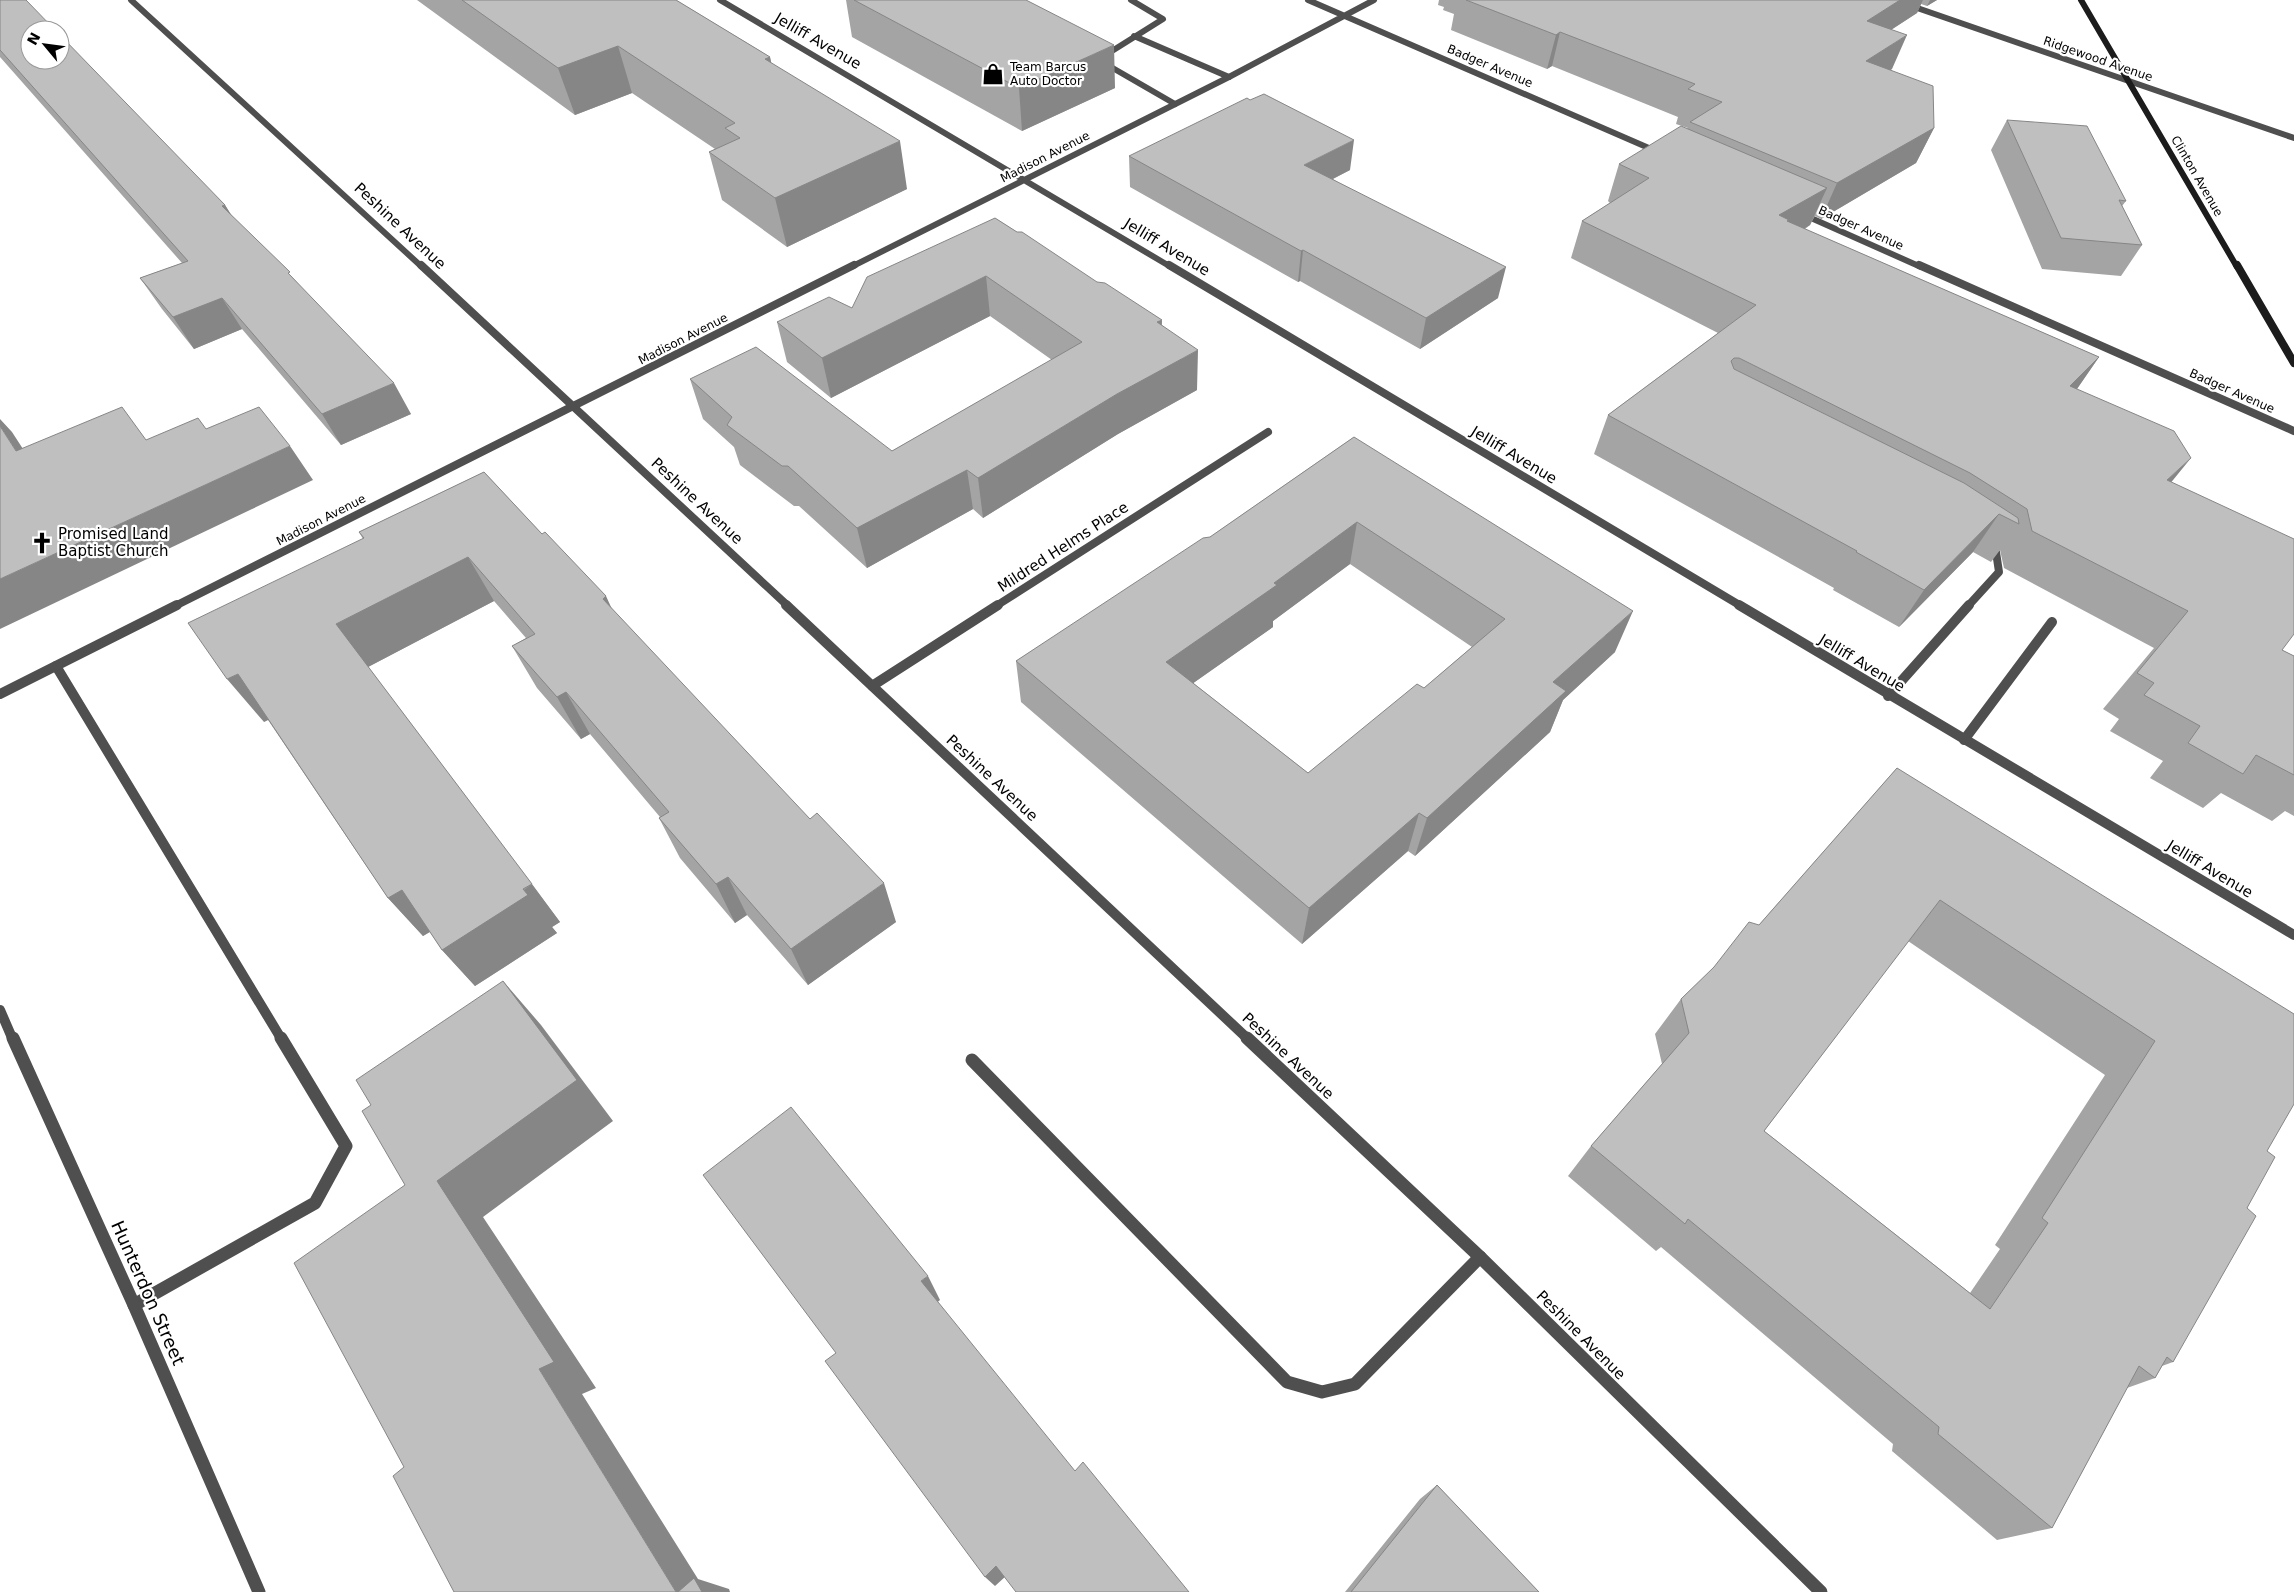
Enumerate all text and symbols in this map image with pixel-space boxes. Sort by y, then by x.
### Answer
street label: Jelliff Avenue [771,8,865,73]
north arrow [20,20,70,70]
text: N [24,30,43,48]
street label: Ridgewood Avenue [2041,34,2155,84]
street label: Badger Avenue [1445,42,1535,90]
place label: Team Barcus Auto Doctor [1009,60,1086,88]
shop icon: Team Barcus Auto Doctor [980,61,1006,87]
street label: Madison Avenue [998,128,1092,186]
street label: Clinton Avenue [2168,133,2226,219]
street label: Peshine Avenue [351,179,449,273]
street label: Badger Avenue [1816,203,1906,253]
street label: Jelliff Avenue [1120,214,1213,280]
street label: Madison Avenue [636,310,730,368]
street label: Badger Avenue [2187,366,2277,416]
street label: Jelliff Avenue [1467,422,1560,488]
street label: Peshine Avenue [648,454,746,548]
street label: Madison Avenue [274,491,368,549]
street label: Mildred Helms Place [994,498,1132,596]
place label: Promised Land Baptist Church [58,525,169,560]
church icon: Promised Land Baptist Church [29,530,55,556]
street label: Jelliff Avenue [1815,630,1908,696]
street label: Peshine Avenue [943,731,1041,825]
street label: Jelliff Avenue [2163,836,2256,902]
street label: Peshine Avenue [1239,1009,1337,1103]
street label: Hunterdon Street [107,1217,190,1368]
street label: Peshine Avenue [1533,1287,1629,1383]

